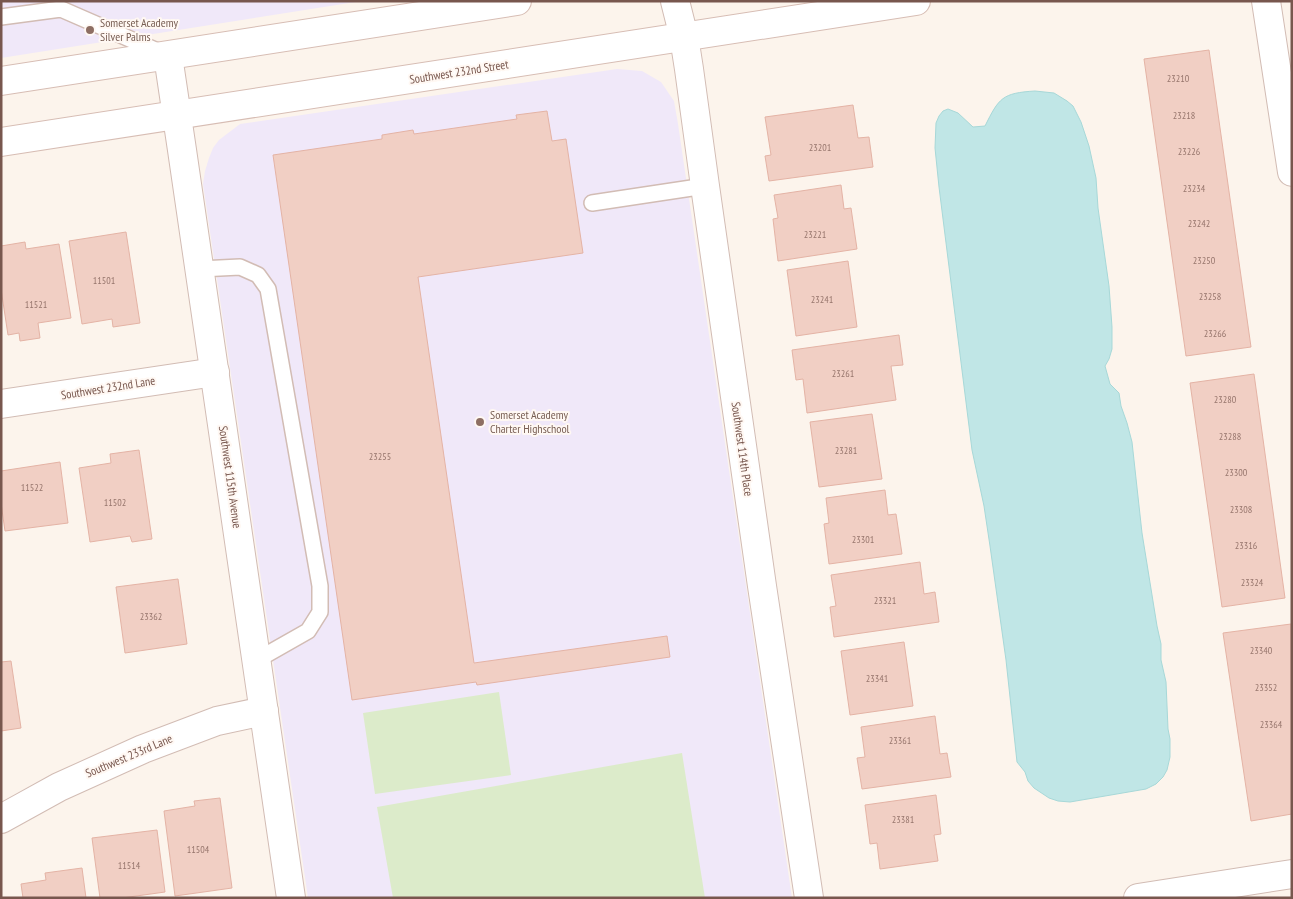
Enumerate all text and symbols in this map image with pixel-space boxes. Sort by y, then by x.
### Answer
place label: Somerset Academy Silver Palms [100,15,178,44]
marker: Somerset Academy Silver Palms [84,24,96,36]
street label: Southwest 232nd Street [408,56,510,87]
house number: 23210 [1167,72,1190,85]
house number: 23218 [1173,109,1195,122]
house number: 23201 [809,141,831,154]
house number: 23226 [1178,145,1201,158]
house number: 23234 [1183,182,1206,195]
house number: 23242 [1188,217,1210,230]
house number: 23221 [804,228,826,241]
house number: 23250 [1193,254,1216,267]
house number: 11501 [93,274,115,287]
house number: 23258 [1199,290,1221,303]
house number: 23241 [811,293,833,306]
house number: 11521 [25,298,47,311]
house number: 23266 [1204,327,1227,340]
house number: 23261 [832,367,854,380]
street label: Southwest 232nd Lane [60,373,156,402]
house number: 23280 [1214,393,1237,406]
street label: Southwest 114th Place [728,401,757,497]
place label: Somerset Academy Charter Highschool [490,407,570,436]
marker: Somerset Academy Charter Highschool [474,416,486,428]
street label: Southwest 115th Avenue [216,425,245,529]
house number: 23288 [1219,430,1241,443]
house number: 23281 [835,444,857,457]
house number: 23255 [369,450,391,463]
house number: 23300 [1225,466,1248,479]
house number: 11522 [21,481,43,494]
house number: 11502 [104,496,126,509]
house number: 23308 [1230,503,1252,516]
house number: 23301 [852,533,874,546]
house number: 23316 [1235,539,1258,552]
house number: 23324 [1241,576,1264,589]
house number: 23321 [874,594,896,607]
house number: 23362 [140,610,162,623]
house number: 23340 [1250,644,1273,657]
house number: 23341 [866,672,888,685]
house number: 23352 [1255,681,1277,694]
house number: 23364 [1260,718,1283,731]
street label: Southwest 233rd Lane [83,730,175,781]
house number: 23361 [889,734,911,747]
house number: 23381 [892,813,914,826]
house number: 11504 [187,843,210,856]
house number: 11514 [118,859,141,872]

